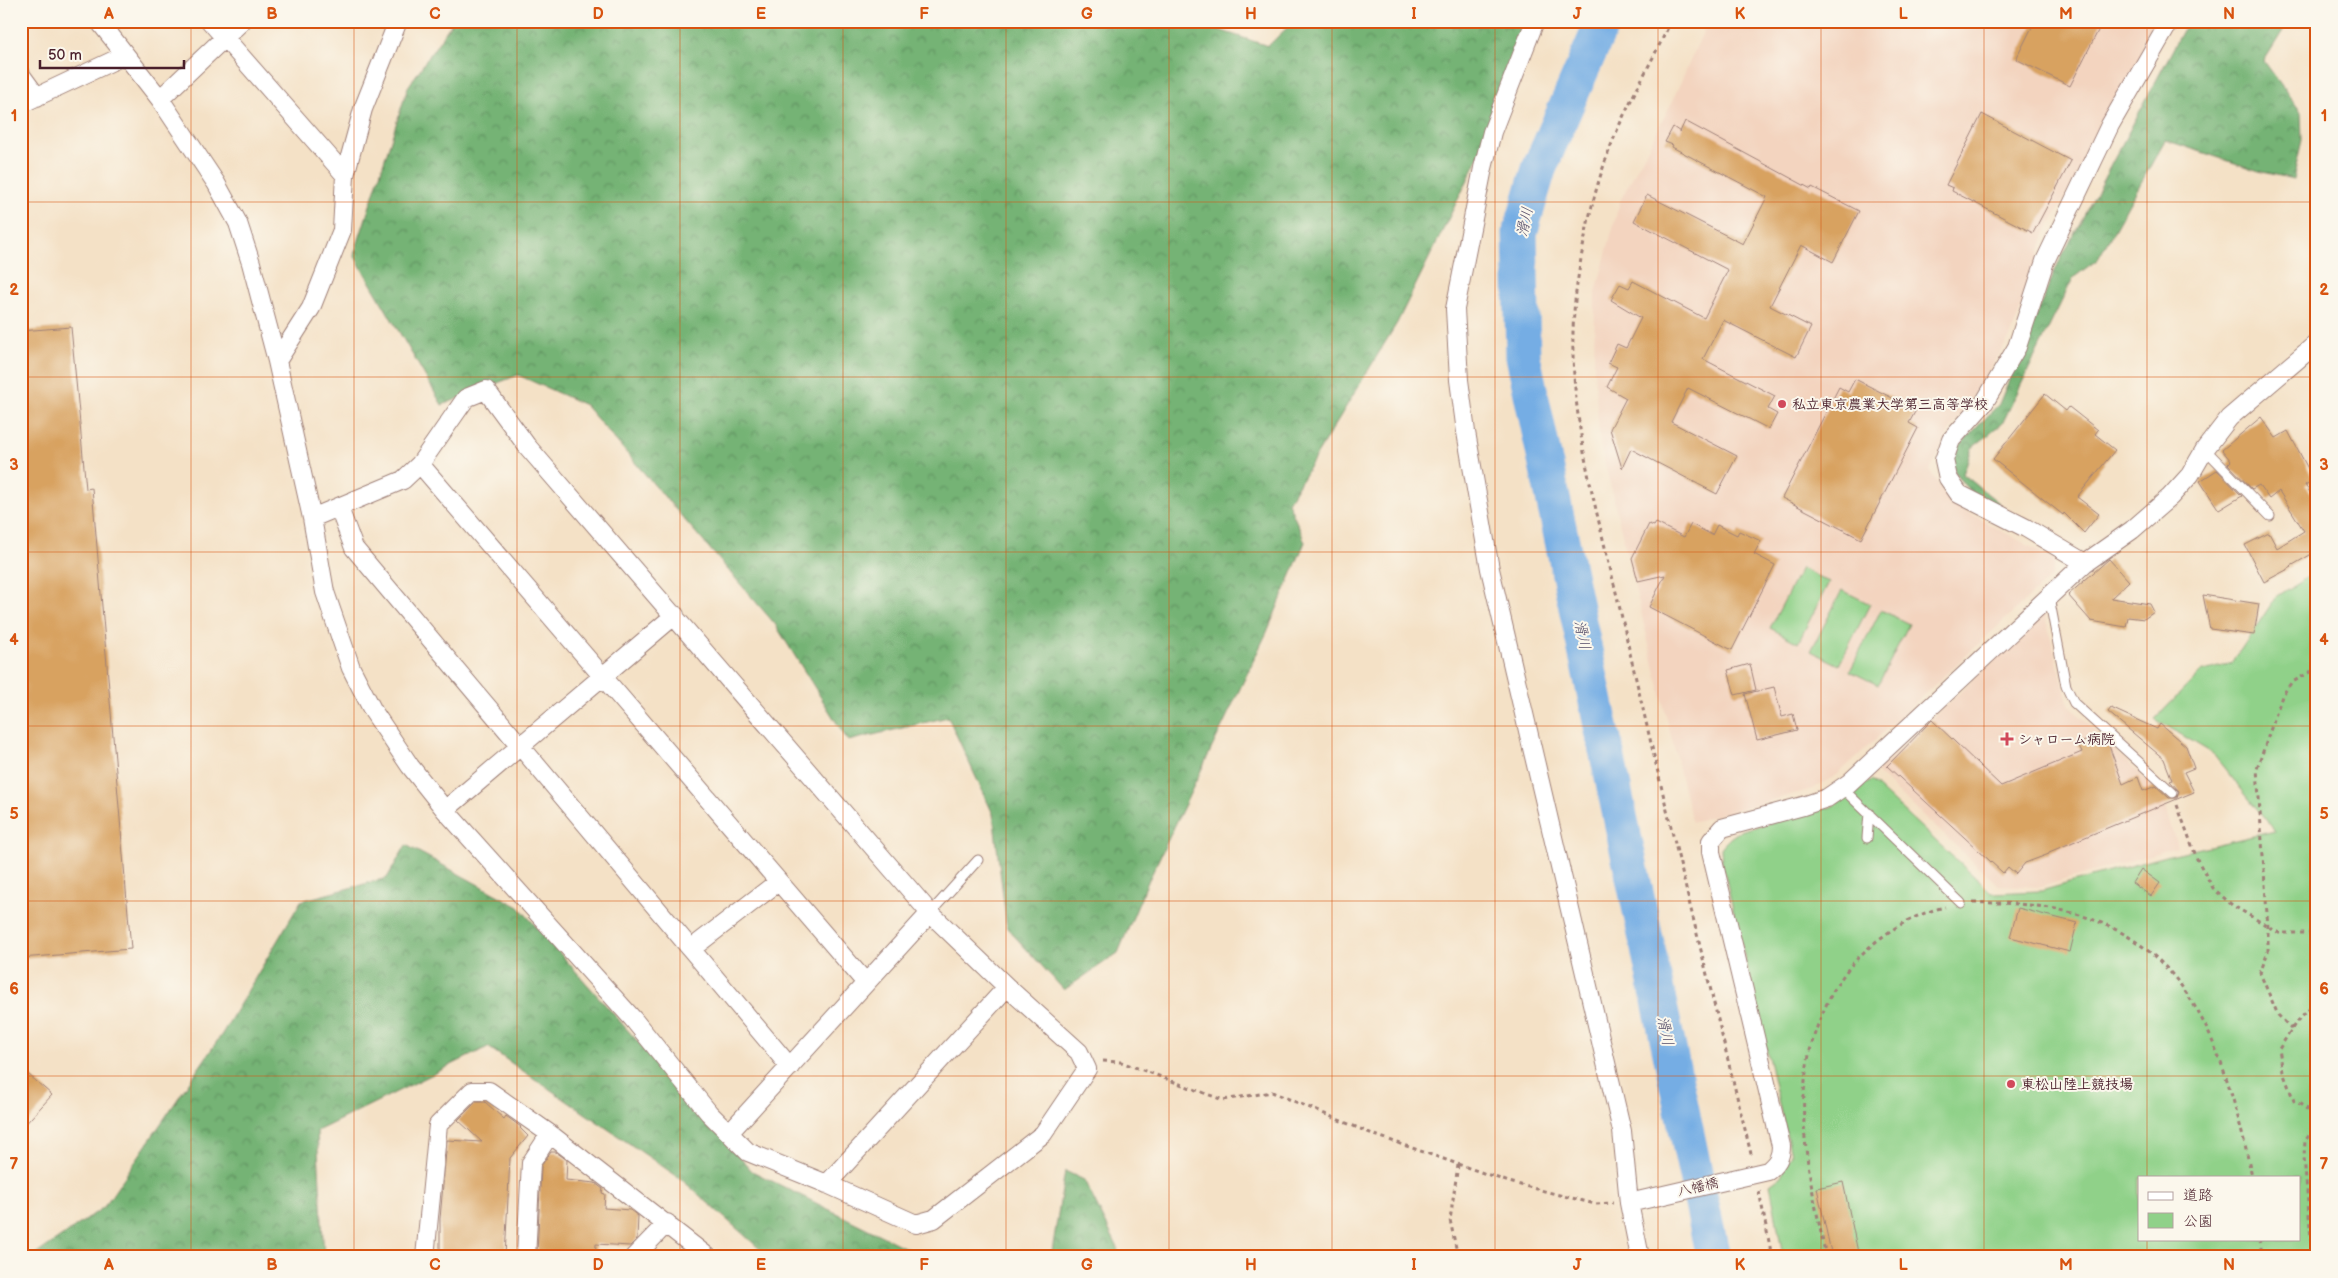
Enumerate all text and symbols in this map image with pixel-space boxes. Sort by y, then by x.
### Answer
text: A [103,5,114,24]
text: B [266,5,278,24]
text: C [429,5,441,24]
text: D [592,5,604,24]
text: E [756,5,766,24]
text: F [919,5,929,24]
text: G [1081,5,1093,24]
text: H [1245,5,1257,24]
text: I [1411,5,1417,24]
text: J [1573,5,1582,24]
text: K [1735,5,1746,24]
text: L [1898,5,1908,24]
text: M [2059,5,2073,24]
text: N [2223,5,2235,24]
scale bar [40,38,184,70]
text: 50 m [48,46,82,65]
text: 1 [11,107,17,126]
text: 1 [2321,107,2327,126]
water label: 滑川 [1513,205,1537,239]
text: 2 [9,281,19,300]
text: 2 [2319,281,2329,300]
place label: 私立東京農業大学第三高等学校 [1792,396,1988,413]
marker: 私立東京農業大学第三高等学校 [1776,398,1788,410]
text: 3 [9,456,19,475]
text: 3 [2319,456,2329,475]
water label: 滑川 [1570,618,1594,652]
text: 4 [9,631,19,650]
text: 4 [2319,631,2329,650]
place label: シャローム病院 [2018,731,2115,748]
marker: シャローム病院 [2000,732,2014,746]
text: 5 [9,805,19,824]
text: 5 [2319,805,2329,824]
text: 6 [9,980,19,999]
text: 6 [2319,980,2329,999]
water label: 滑川 [1653,1014,1677,1048]
place label: 東松山陸上競技場 [2021,1076,2133,1093]
marker: 東松山陸上競技場 [2005,1078,2017,1090]
text: 7 [10,1155,19,1174]
text: 7 [2320,1155,2329,1174]
street label: 八幡橋 [1676,1174,1720,1200]
legend [2138,1176,2300,1240]
text: 道路 [2183,1186,2213,1205]
text: 公園 [2183,1212,2213,1231]
text: A [103,1256,114,1275]
text: B [266,1256,278,1275]
text: C [429,1256,441,1275]
text: D [592,1256,604,1275]
text: E [756,1256,766,1275]
text: F [919,1256,929,1275]
text: G [1081,1256,1093,1275]
text: H [1245,1256,1257,1275]
text: I [1411,1256,1417,1275]
text: J [1573,1256,1582,1275]
text: K [1735,1256,1746,1275]
text: L [1898,1256,1908,1275]
text: M [2059,1256,2073,1275]
text: N [2223,1256,2235,1275]

